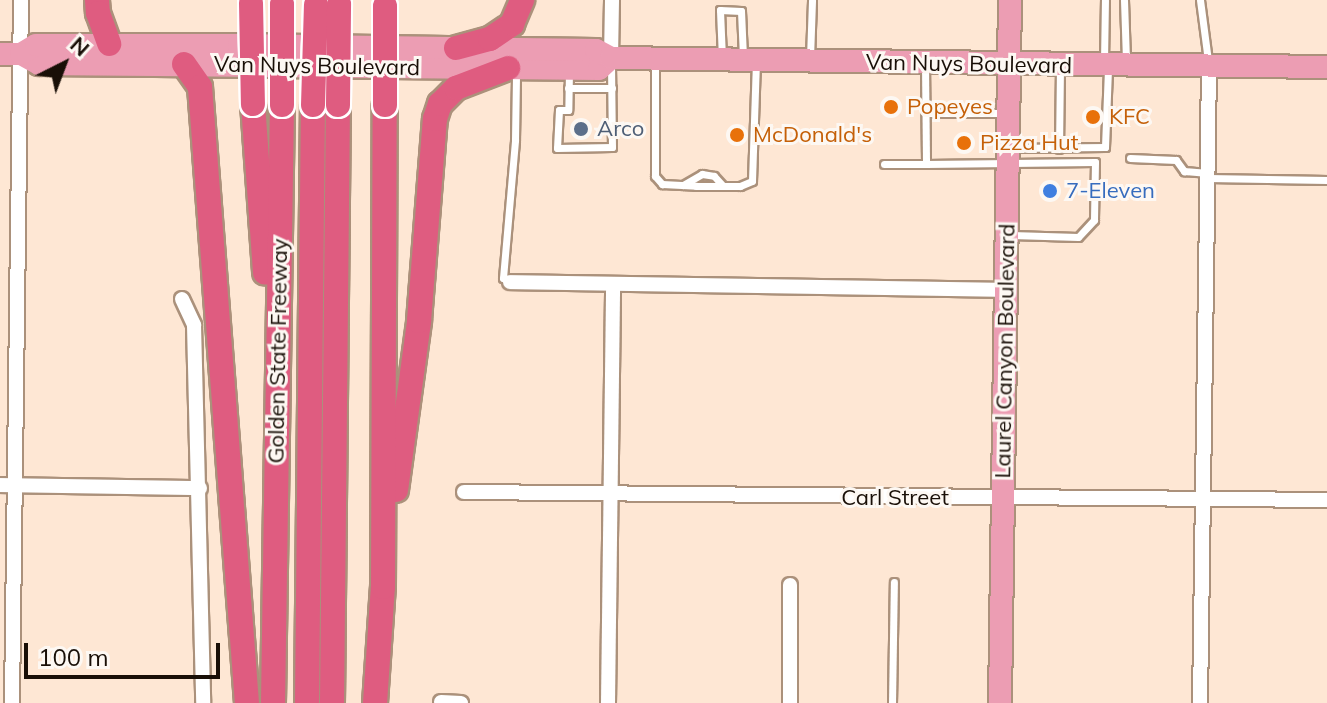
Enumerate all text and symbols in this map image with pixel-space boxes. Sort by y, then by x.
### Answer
north arrow [24,24,104,104]
text: N [65,30,96,62]
street label: Van Nuys Boulevard [866,49,1072,79]
street label: Van Nuys Boulevard [214,51,420,81]
place label: Popeyes [907,94,993,120]
marker: Popeyes [882,98,900,116]
place label: KFC [1109,104,1150,130]
marker: KFC [1084,108,1102,126]
place label: Arco [597,116,644,142]
marker: Arco [572,120,590,138]
place label: McDonald's [753,122,872,148]
marker: McDonald's [728,126,746,144]
place label: Pizza Hut [980,130,1078,156]
marker: Pizza Hut [955,134,973,152]
place label: 7-Eleven [1066,178,1155,204]
marker: 7-Eleven [1041,182,1059,200]
street label: Laurel Canyon Boulevard [990,223,1020,479]
street label: Golden State Freeway [263,238,293,464]
street label: Carl Street [841,485,949,511]
scale bar [28,627,224,677]
text: 100 m [38,642,109,672]

